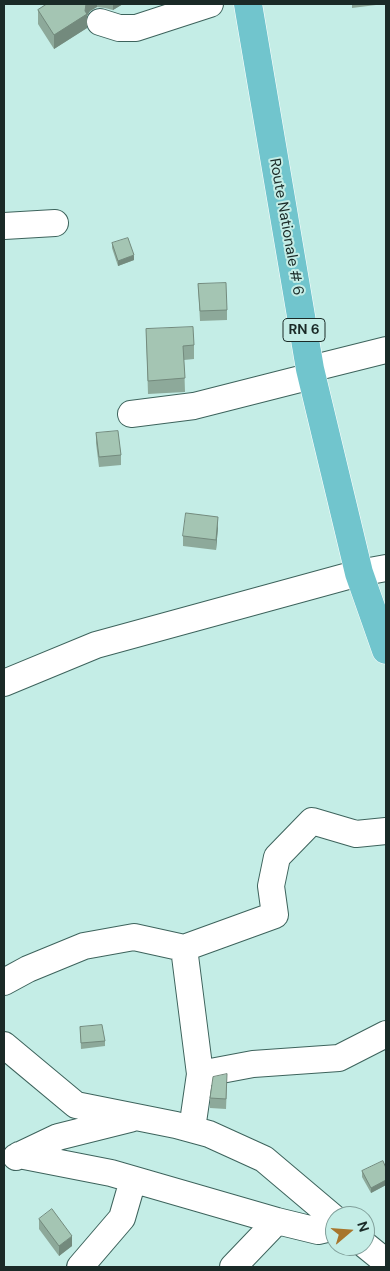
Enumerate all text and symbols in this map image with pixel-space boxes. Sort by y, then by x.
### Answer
street label: Route Nationale # 6 [265,157,307,297]
road number: RN 6 [283,318,325,342]
north arrow [325,1206,375,1256]
text: N [353,1219,373,1234]

